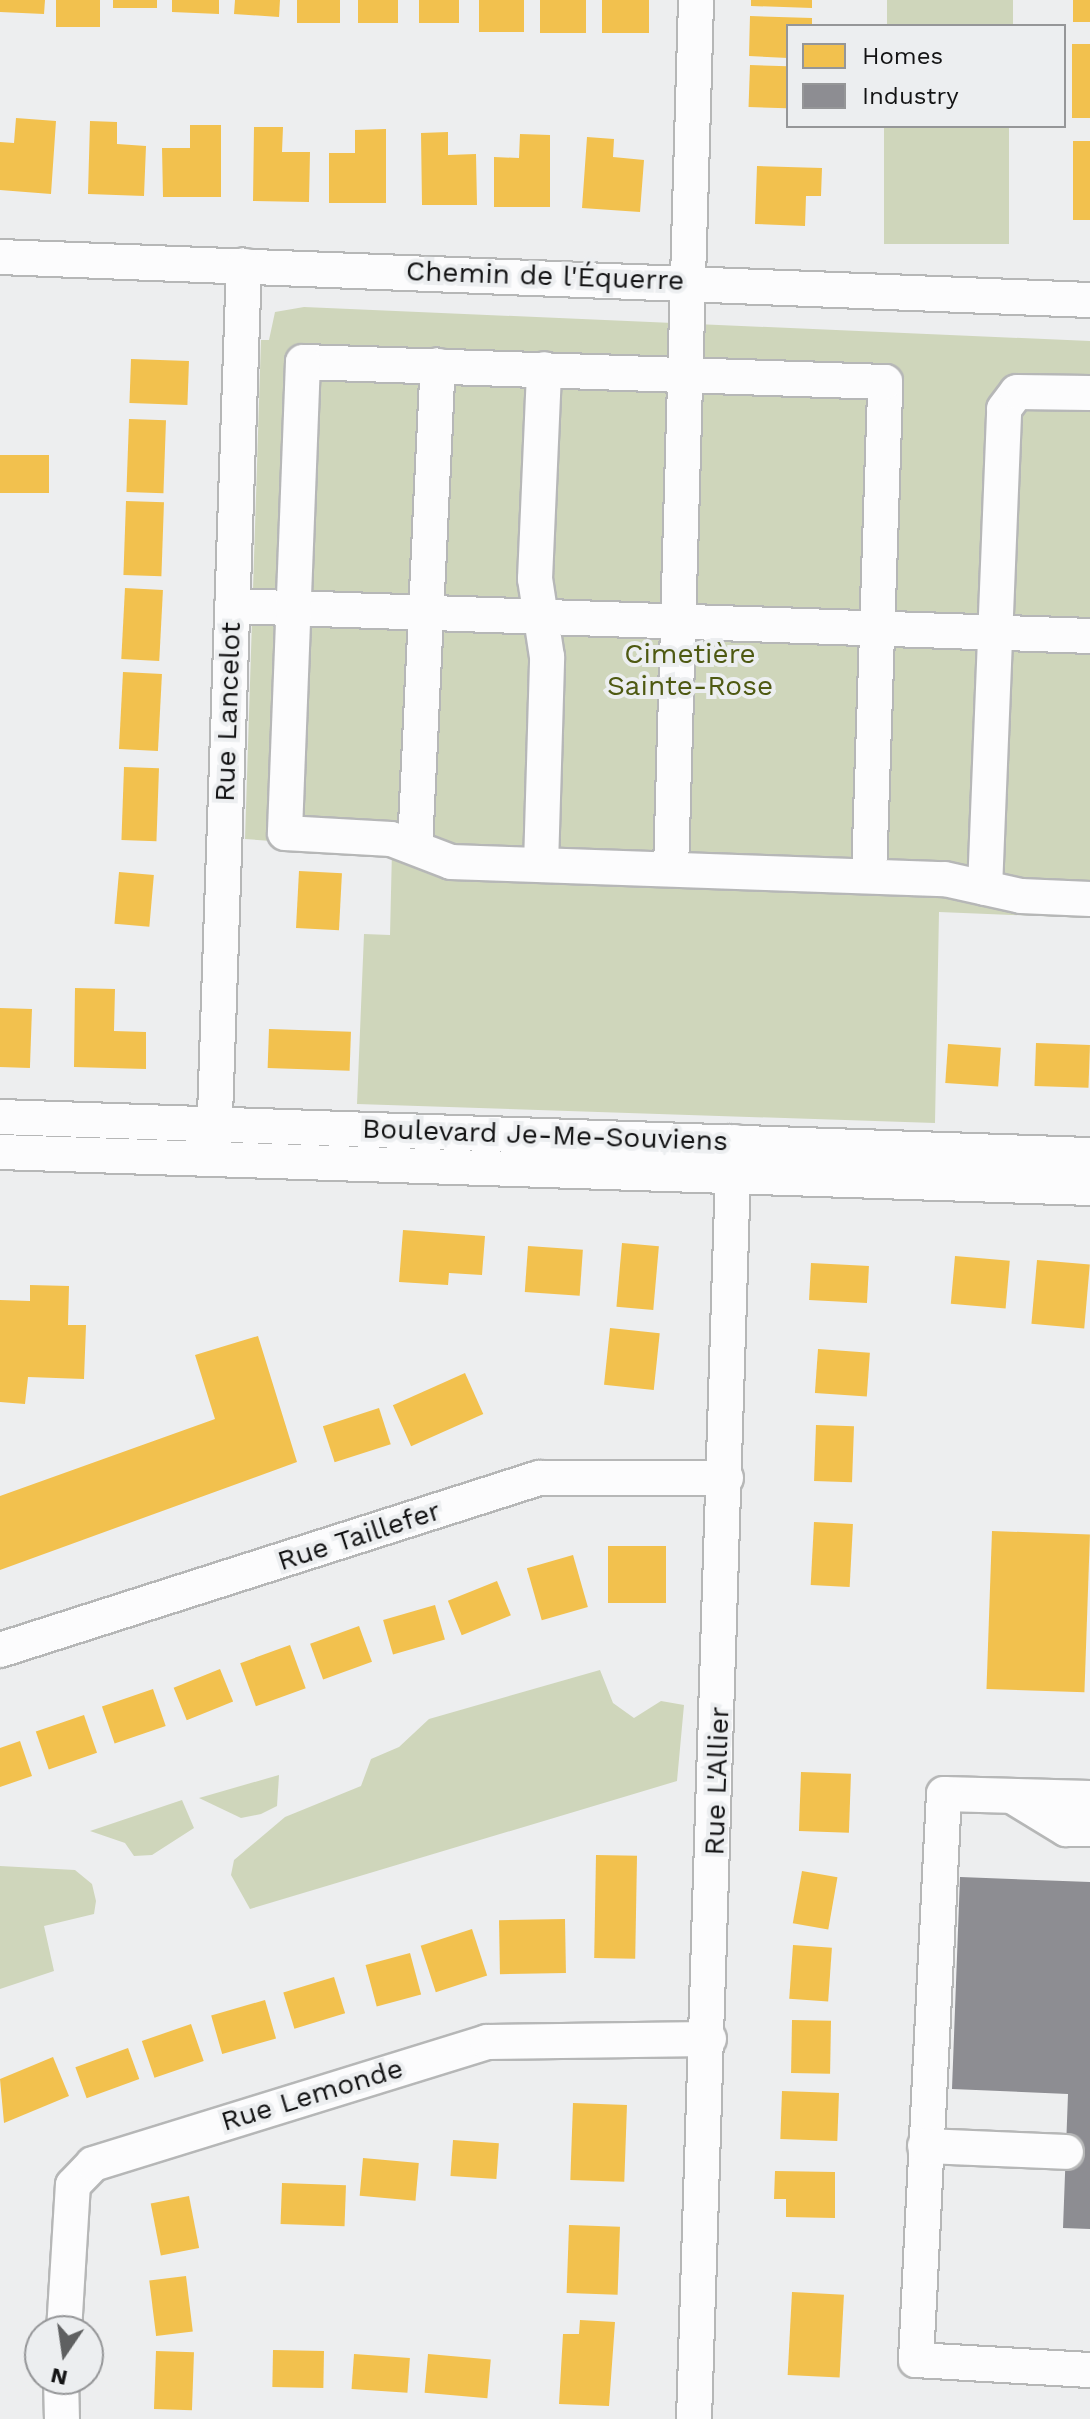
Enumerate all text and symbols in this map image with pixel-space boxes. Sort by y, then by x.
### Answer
legend [786,24,1066,128]
text: Homes [862,42,943,70]
text: Industry [862,82,959,110]
street label: Chemin de l'Équerre [405,254,685,298]
street label: Rue Lancelot [208,622,248,802]
park label: Cimetière Sainte-Rose [607,637,773,703]
street label: Boulevard Je-Me-Souviens [361,1112,729,1158]
street label: Rue Taillefer [273,1494,445,1578]
street label: Rue L'Allier [698,1706,736,1856]
street label: Rue Lemonde [217,2051,407,2139]
north arrow [24,2315,104,2395]
text: N [48,2363,70,2391]

